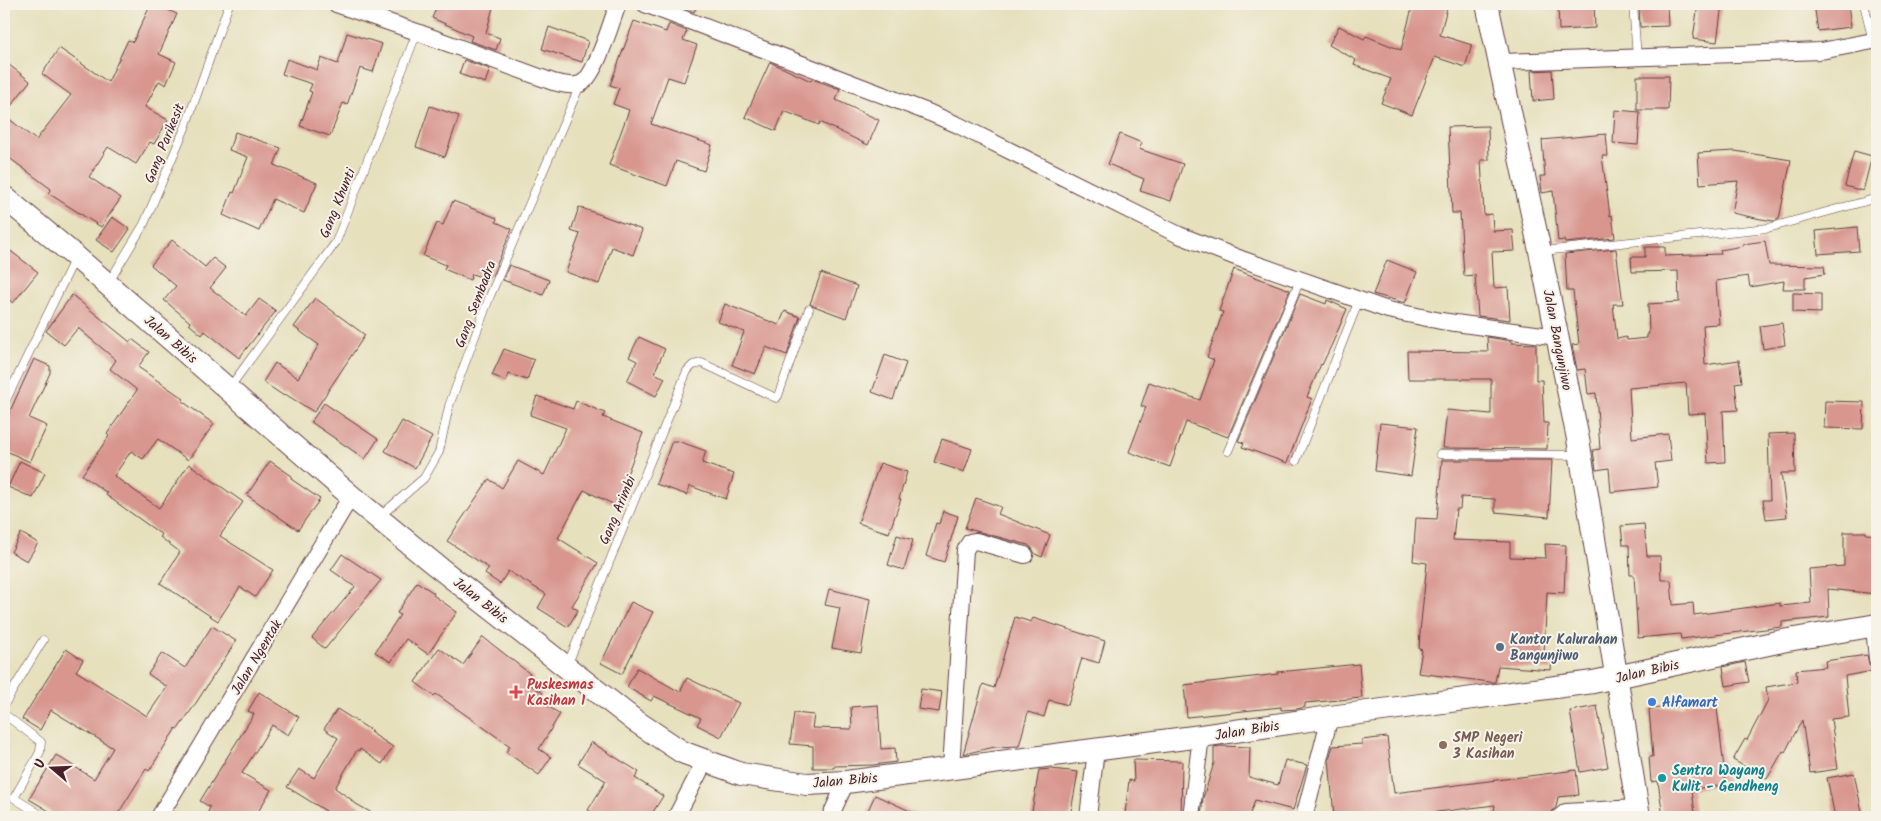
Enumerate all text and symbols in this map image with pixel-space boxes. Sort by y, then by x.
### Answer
street label: Gang Parikesit [139,100,191,187]
street label: Gang Khunti [314,165,362,242]
street label: Gang Sembadra [449,258,503,351]
street label: Jalan Bangunjiwo [1536,288,1578,393]
street label: Jalan Bibis [139,310,202,369]
street label: Gang Arimbi [594,472,643,548]
street label: Jalan Bibis [448,572,513,630]
street label: Jalan Ngentak [226,615,288,699]
place label: Kantor Kalurahan Bangunjiwo [1510,629,1618,667]
marker: Kantor Kalurahan Bangunjiwo [1494,641,1506,653]
street label: Jalan Bibis [1613,654,1681,690]
place label: Puskesmas Kasihan 1 [527,674,594,712]
marker: Puskesmas Kasihan 1 [509,685,523,699]
place label: Alfamart [1662,692,1718,714]
marker: Alfamart [1646,696,1658,708]
street label: Jalan Bibis [1213,715,1281,747]
place label: SMP Negeri 3 Kasihan [1452,727,1523,765]
marker: SMP Negeri 3 Kasihan [1437,739,1449,751]
north arrow [28,744,78,794]
text: U [29,756,53,772]
place label: Sentra Wayang Kulit - Gendheng [1672,760,1779,798]
street label: Jalan Bibis [812,767,878,795]
marker: Sentra Wayang Kulit - Gendheng [1656,772,1668,784]

